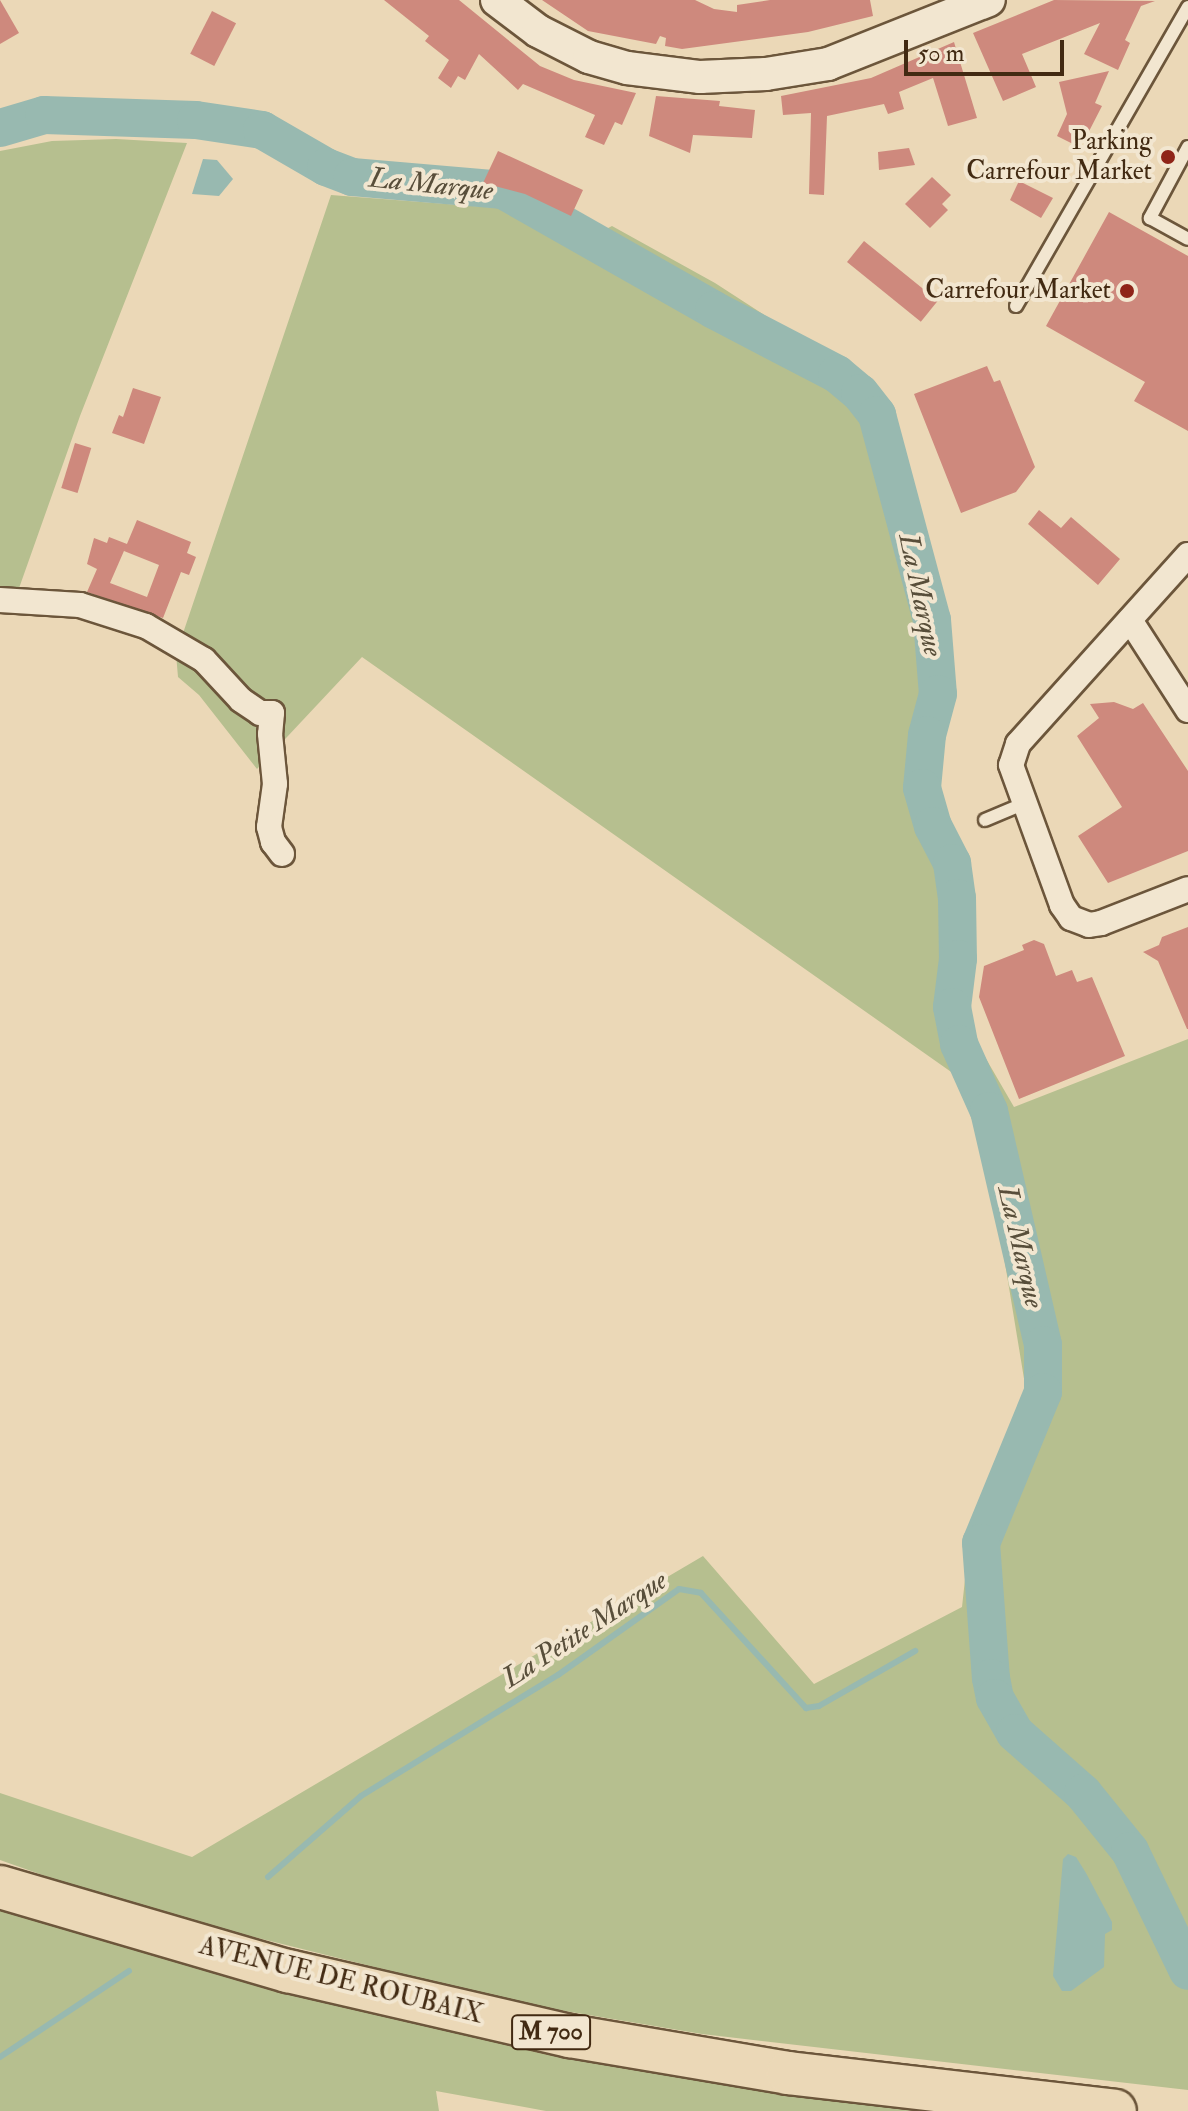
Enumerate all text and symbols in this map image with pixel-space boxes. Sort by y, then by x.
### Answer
scale bar [908,24,1068,74]
text: 50 m [918,38,964,69]
place label: Parking Carrefour Market [966,126,1152,188]
marker: Parking Carrefour Market [1159,148,1177,166]
water label: La Marque [367,162,495,208]
place label: Carrefour Market [925,275,1111,307]
marker: Carrefour Market [1118,282,1136,300]
water label: La Marque [891,531,949,659]
water label: La Marque [990,1183,1050,1311]
water label: La Petite Marque [496,1564,674,1696]
street label: AVENUE DE ROUBAIX [196,1931,486,2031]
road number: M 700 [511,2012,591,2052]

